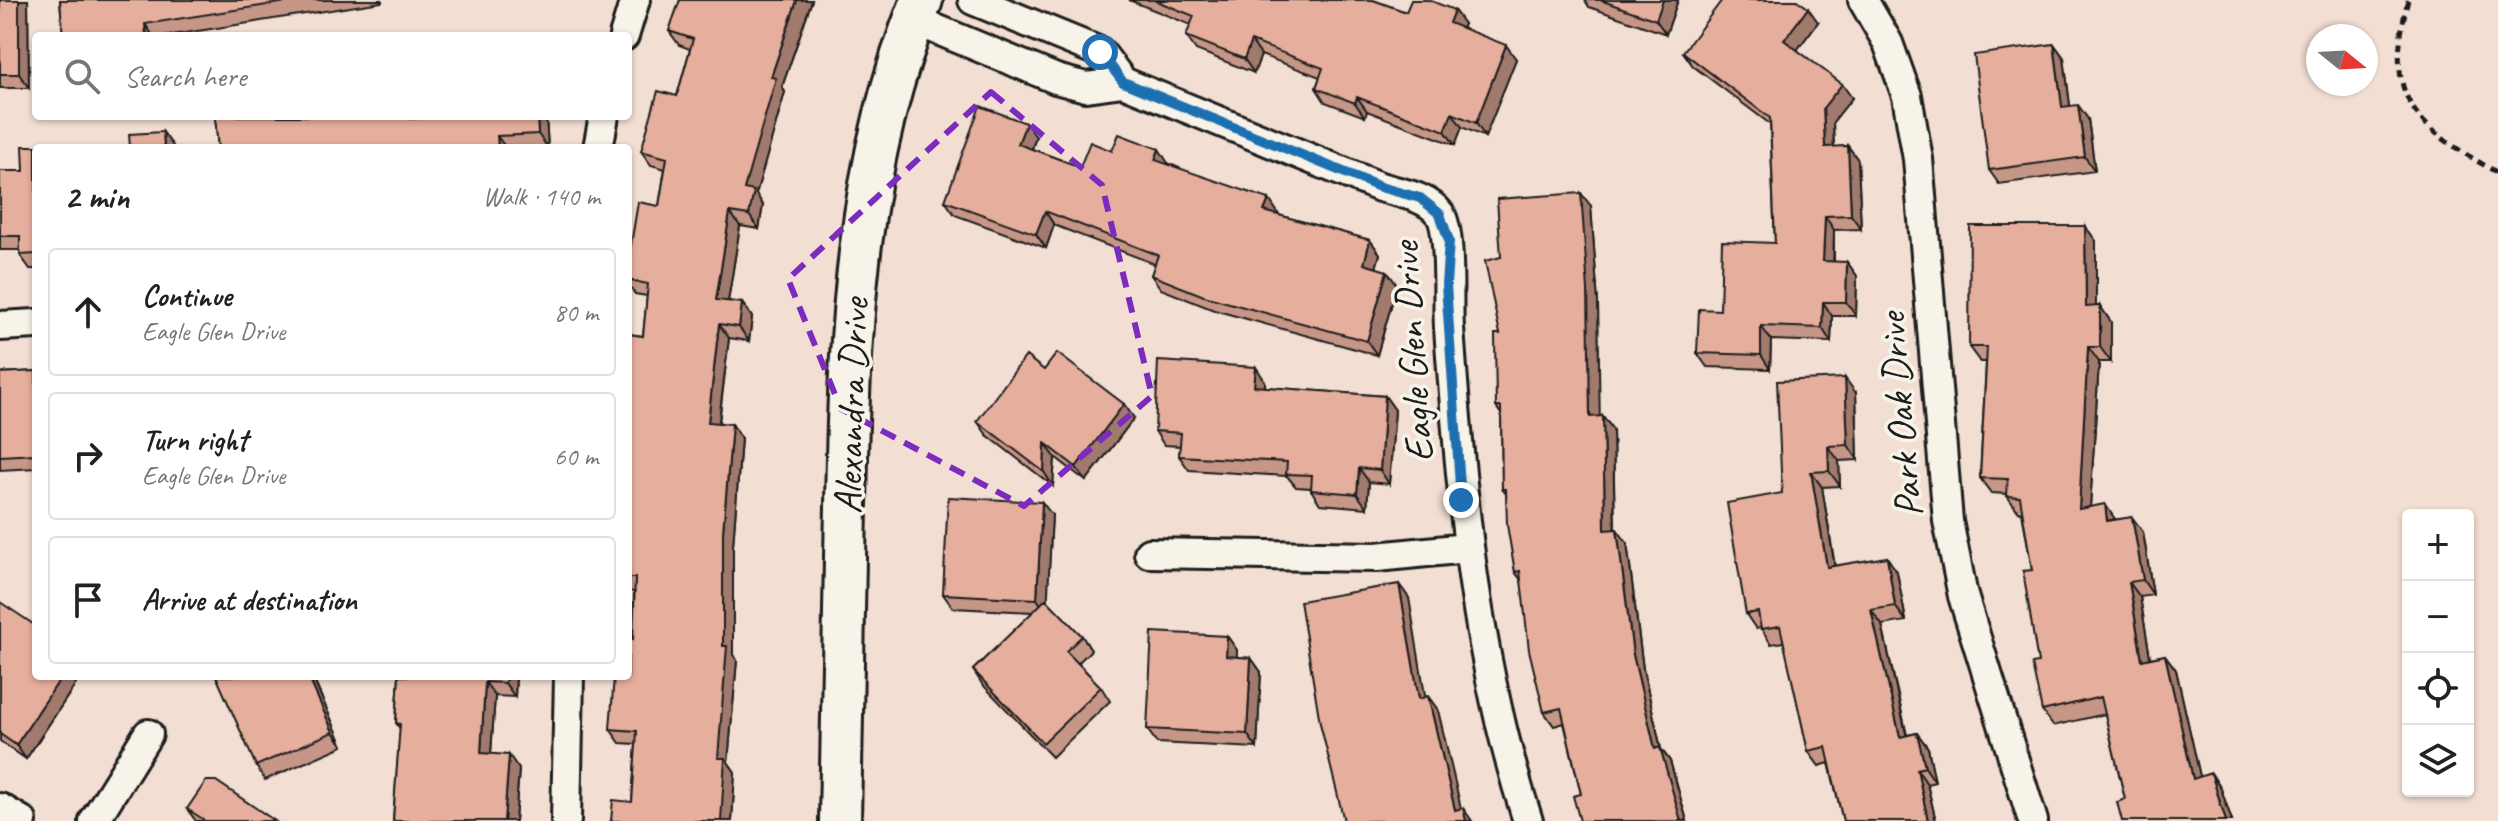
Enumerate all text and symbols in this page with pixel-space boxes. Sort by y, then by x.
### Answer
north arrow [2306,24,2378,96]
search box [32,32,632,120]
route start [1082,34,1118,70]
icon: search [60,54,104,98]
text: Search here [124,57,246,95]
text: 2 min [64,175,129,218]
text: Walk · 140 m [483,180,600,213]
street label: Eagle Glen Drive [1379,237,1445,464]
text: Continue [142,277,232,315]
icon: ahead [66,290,110,334]
street label: Alexandra Drive [822,295,880,515]
text: 80 m [554,296,598,329]
street label: Park Oak Drive [1866,308,1934,519]
text: Eagle Glen Drive [142,315,285,348]
text: Turn right [142,421,247,459]
icon: right [66,434,110,478]
text: 60 m [554,440,598,473]
text: Eagle Glen Drive [142,459,285,492]
route end [1443,482,1479,518]
map controls [2402,509,2474,797]
button: + [2402,509,2474,581]
icon: arrive [66,578,110,622]
text: Arrive at destination [142,581,357,619]
button: − [2402,581,2474,653]
button: locate [2402,653,2474,725]
button: layers [2402,725,2474,797]

